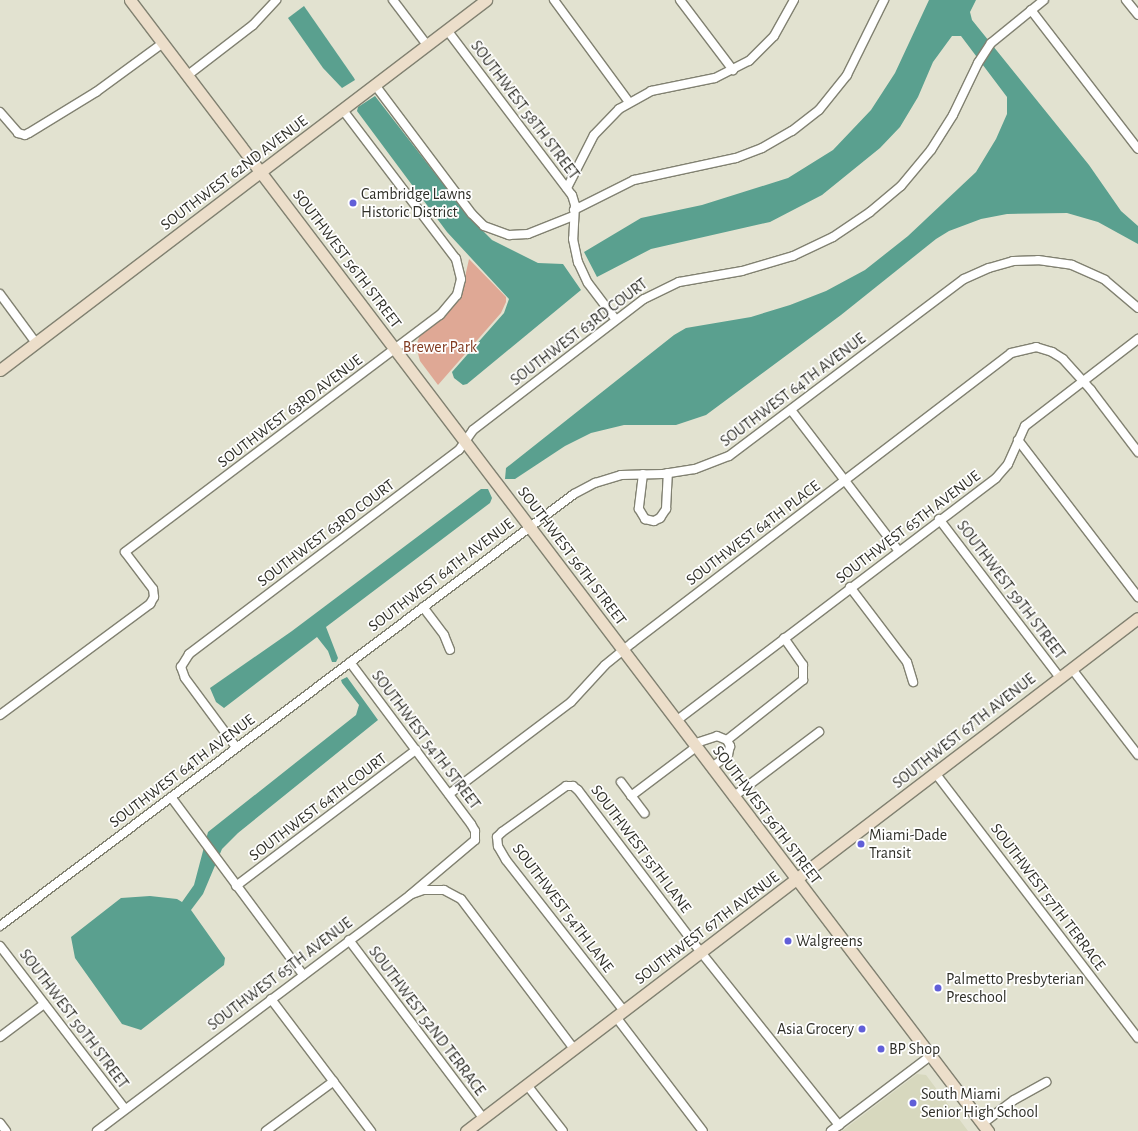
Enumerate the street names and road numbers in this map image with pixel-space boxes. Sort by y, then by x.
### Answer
street label: SOUTHWEST 58TH STREET [466,37,584,183]
street label: SOUTHWEST 62ND AVENUE [157,111,311,235]
street label: SOUTHWEST 56TH STREET [289,186,405,332]
street label: SOUTHWEST 63RD COURT [507,274,651,390]
street label: SOUTHWEST 64TH AVENUE [717,329,869,451]
street label: SOUTHWEST 63RD AVENUE [214,350,366,472]
street label: SOUTHWEST 65TH AVENUE [832,466,984,588]
street label: SOUTHWEST 63RD COURT [254,475,398,591]
street label: SOUTHWEST 64TH PLACE [682,476,824,590]
street label: SOUTHWEST 56TH STREET [514,483,630,629]
street label: SOUTHWEST 64TH AVENUE [365,514,517,636]
street label: SOUTHWEST 59TH STREET [953,517,1069,663]
street label: SOUTHWEST 54TH STREET [367,667,485,813]
street label: SOUTHWEST 67TH AVENUE [889,669,1039,793]
street label: SOUTHWEST 64TH AVENUE [106,710,258,832]
street label: SOUTHWEST 56TH STREET [709,742,825,888]
street label: SOUTHWEST 64TH COURT [245,749,391,865]
street label: SOUTHWEST 55TH LANE [587,781,695,917]
street label: SOUTHWEST 57TH TERRACE [986,820,1110,974]
street label: SOUTHWEST 54TH LANE [508,840,618,976]
street label: SOUTHWEST 67TH AVENUE [631,867,783,989]
street label: SOUTHWEST 65TH AVENUE [204,913,356,1035]
street label: SOUTHWEST 52ND TERRACE [364,942,490,1100]
street label: SOUTHWEST 50TH STREET [15,945,133,1093]

